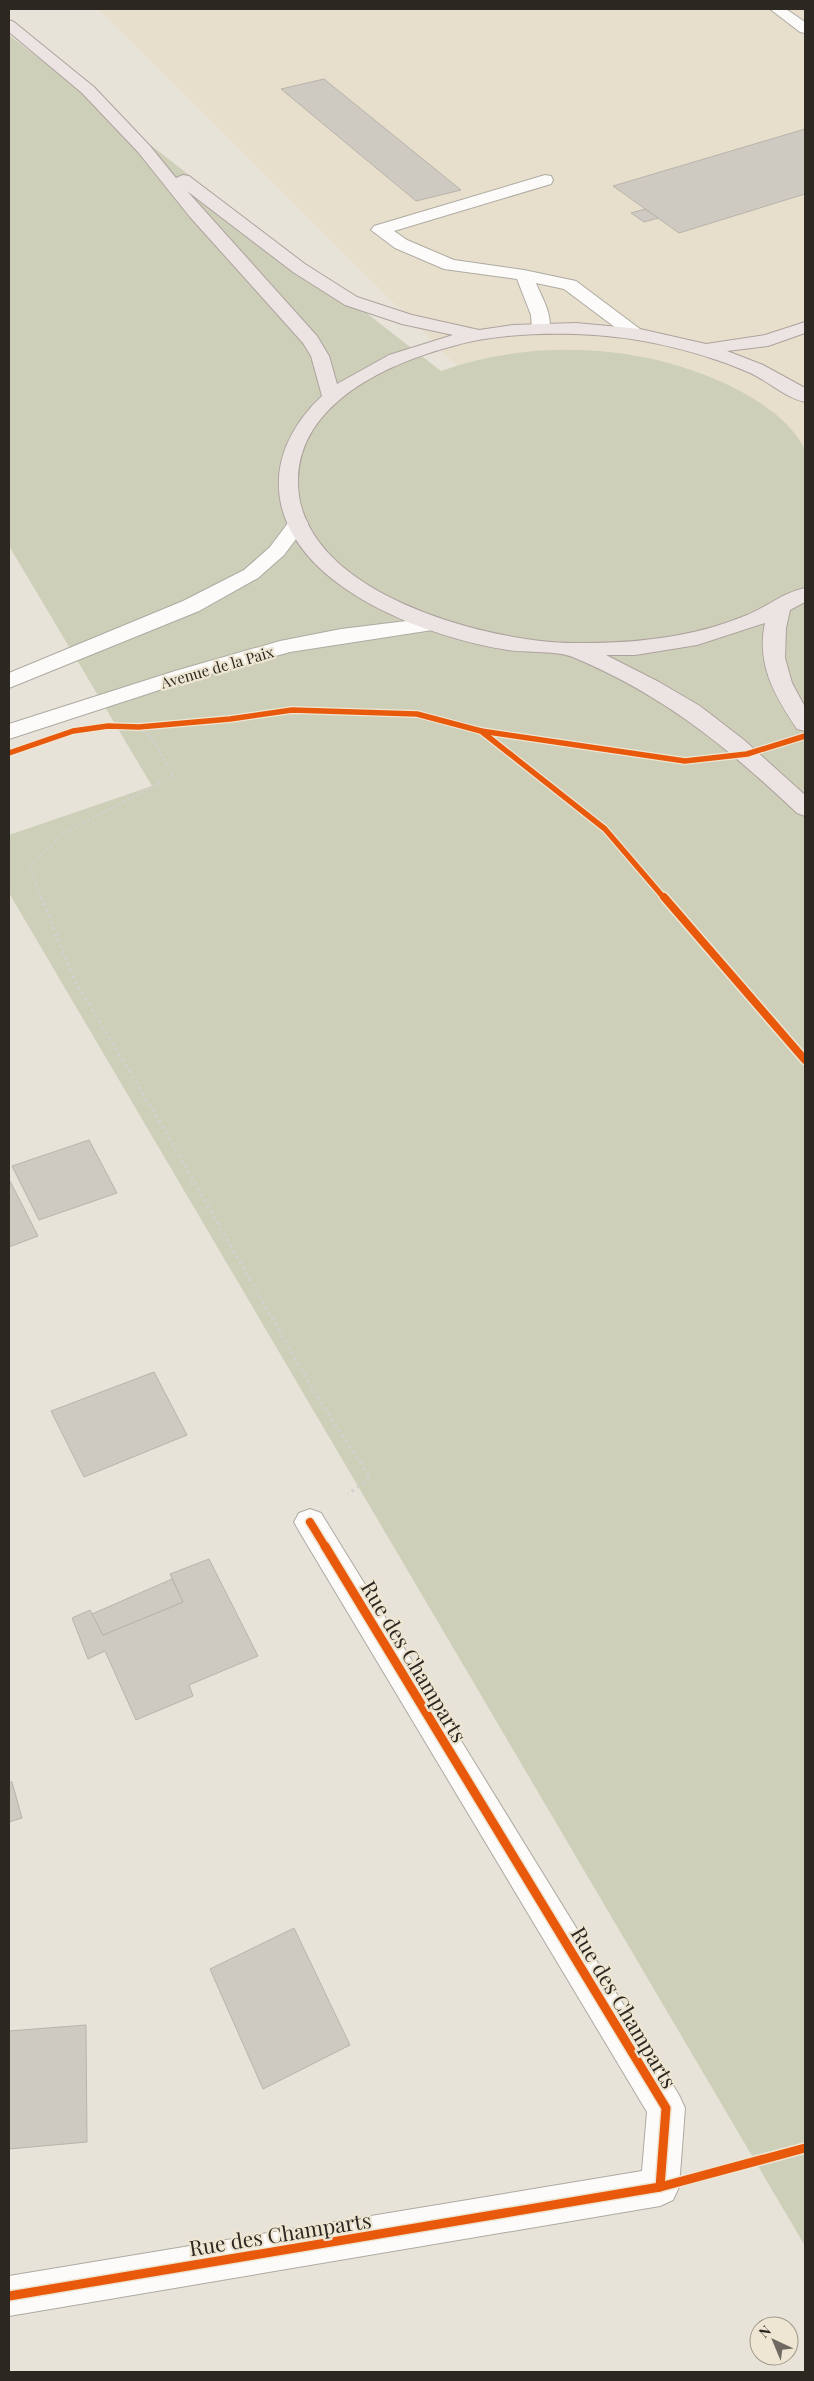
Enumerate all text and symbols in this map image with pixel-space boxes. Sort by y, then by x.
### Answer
street label: Avenue de la Paix [157,641,276,693]
street label: Rue des Champarts [356,1575,474,1747]
street label: Rue des Champarts [566,1921,684,2093]
street label: Rue des Champarts [187,2205,373,2261]
north arrow [749,2316,799,2366]
text: N [754,2321,775,2342]

